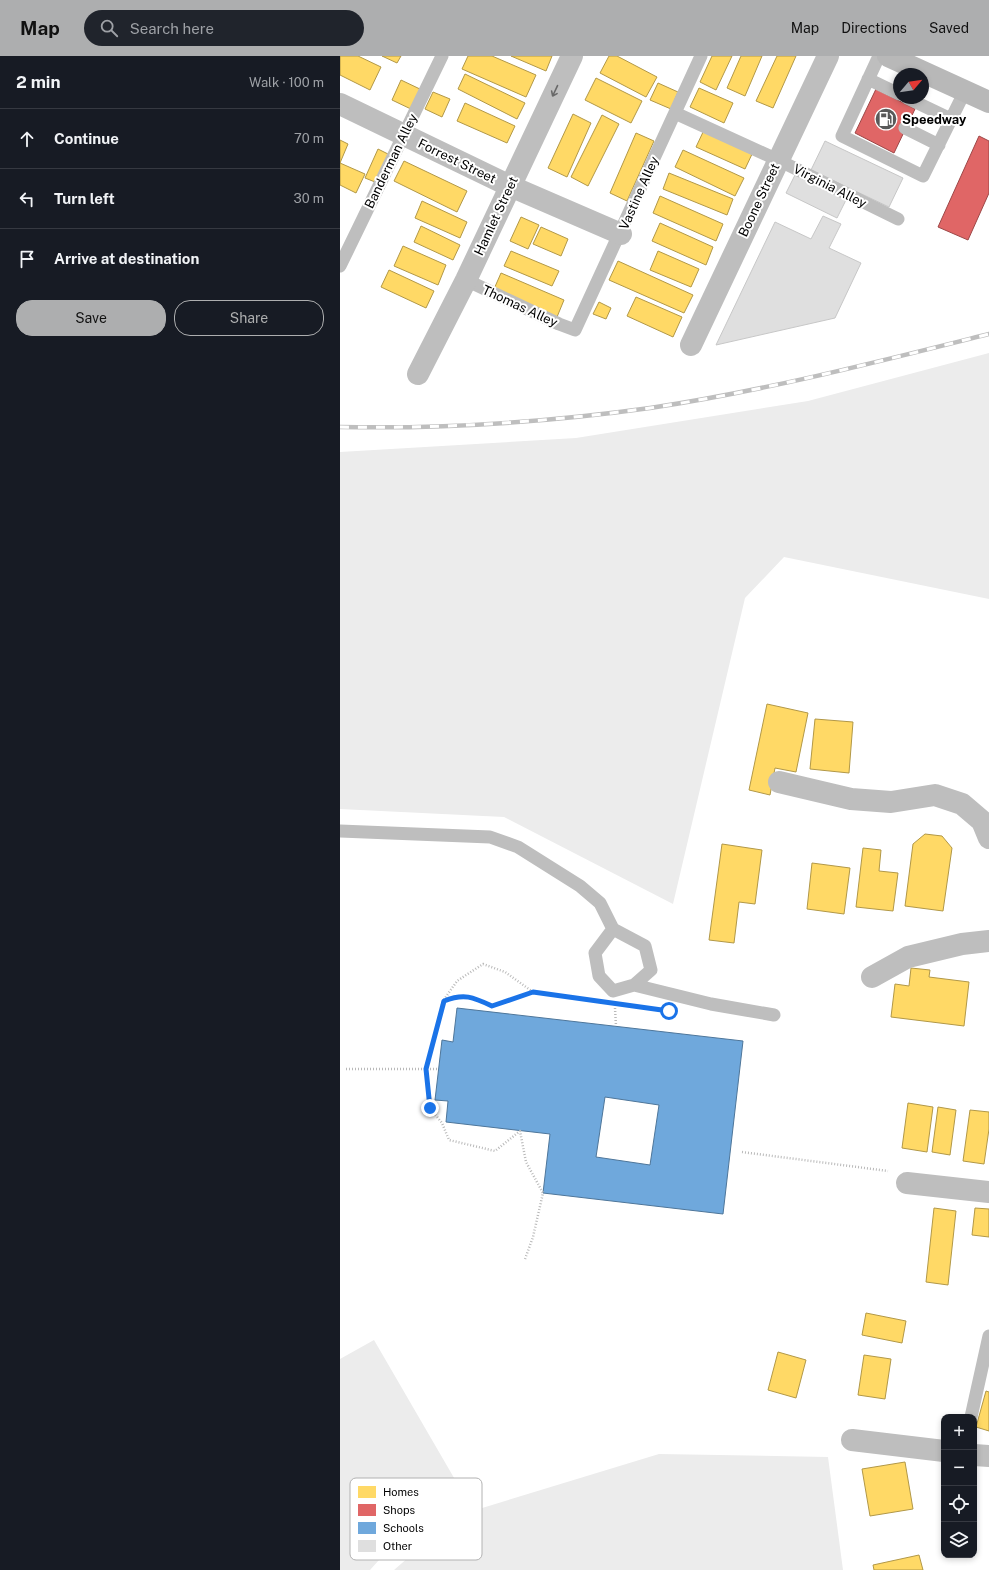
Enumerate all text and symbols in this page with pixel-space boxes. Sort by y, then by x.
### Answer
search box [84,10,364,46]
text: Map [20,17,60,39]
icon: search [98,17,120,39]
text: Search here [130,20,214,37]
text: Map [791,20,819,36]
text: Directions [841,20,907,36]
text: Saved [929,20,969,36]
north arrow [893,68,929,104]
text: 2 min [16,72,61,92]
text: Walk · 100 m [249,75,324,90]
one-way arrow [551,85,558,97]
fuel station icon: Speedway [873,106,899,132]
street label: Banderman Alley [362,111,420,211]
place label: Speedway [902,112,967,127]
icon: ahead [16,128,38,150]
text: Continue [54,130,119,147]
text: 70 m [294,131,324,146]
street label: Forrest Street [416,136,498,186]
street label: Vastine Alley [616,154,662,232]
street label: Boone Street [735,161,783,239]
street label: Virginia Alley [791,161,869,211]
street label: Hamlet Street [471,174,521,258]
icon: left [16,188,38,210]
text: Turn left [54,190,115,207]
text: 30 m [294,191,324,206]
icon: arrive [16,248,38,270]
text: Arrive at destination [54,250,199,267]
street label: Thomas Alley [480,282,560,330]
button: Save [16,300,166,336]
button: Share [174,300,324,336]
route start [660,1002,678,1020]
route end [421,1099,439,1117]
map controls [941,1414,977,1558]
button: + [941,1414,977,1450]
button: − [941,1450,977,1486]
legend [350,1478,482,1560]
text: Homes [383,1486,419,1498]
button: locate [941,1486,977,1522]
text: Shops [383,1504,415,1516]
text: Schools [383,1522,424,1534]
button: layers [941,1522,977,1558]
text: Other [383,1540,412,1552]

